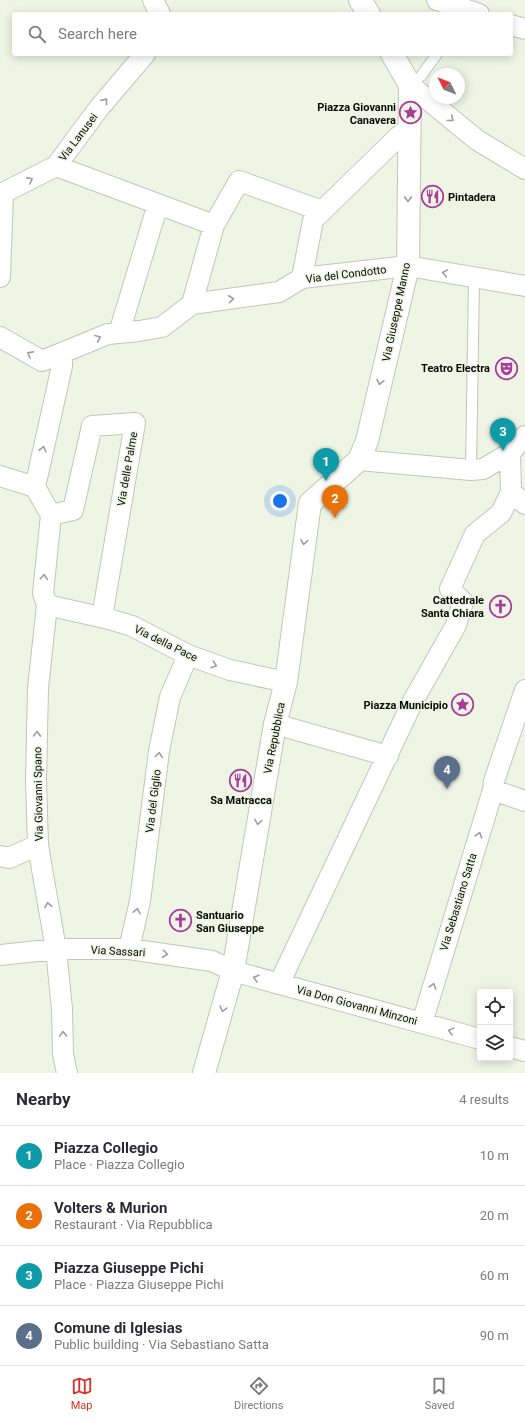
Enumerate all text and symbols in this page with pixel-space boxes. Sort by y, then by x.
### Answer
search box [12,12,513,56]
icon: search [26,23,48,45]
text: Search here [58,25,137,43]
north arrow [429,68,465,104]
one-way arrow [100,99,107,106]
place icon: Piazza Giovanni Canavera [398,100,424,126]
place label: Piazza Giovanni Canavera [317,101,396,127]
street label: Via Lanusei [56,111,101,164]
one-way arrow [447,114,454,121]
one-way arrow [25,177,33,184]
restaurant icon: Pintadera [419,184,445,210]
place label: Pintadera [448,191,496,204]
one-way arrow [404,196,412,202]
street label: Via Giuseppe Manno [380,261,413,363]
street label: Via del Condotto [305,263,387,286]
one-way arrow [442,269,448,277]
one-way arrow [228,295,234,304]
one-way arrow [93,335,101,343]
one-way arrow [27,352,34,359]
theatre icon: Teatro Electra [493,355,519,381]
place label: Teatro Electra [421,362,490,375]
one-way arrow [377,379,385,386]
pin: 3 [490,418,516,451]
street label: Via delle Palme [115,431,140,507]
one-way arrow [39,445,47,452]
pin: 1 [313,448,339,481]
pin: 2 [322,485,348,518]
your location [270,491,290,511]
one-way arrow [300,539,309,545]
one-way arrow [40,574,49,580]
church icon: Cattedrale Santa Chiara [487,593,513,619]
place label: Cattedrale Santa Chiara [421,594,484,620]
street label: Via della Pace [132,622,200,664]
one-way arrow [211,660,218,668]
place icon: Piazza Municipio [450,692,476,718]
place label: Piazza Municipio [363,699,448,712]
street label: Via Repubblica [261,701,288,775]
one-way arrow [33,731,41,737]
street label: Via Giovanni Spano [31,747,46,841]
one-way arrow [154,751,163,758]
pin: 4 [434,756,460,789]
restaurant icon: Sa Matracca [228,767,254,793]
street label: Via del Giglio [143,769,164,834]
place label: Sa Matracca [210,794,272,807]
one-way arrow [254,819,263,825]
one-way arrow [474,831,483,838]
street label: Via Sebastiano Satta [437,852,480,953]
one-way arrow [45,902,53,909]
one-way arrow [133,908,141,914]
church icon: Santuario San Giuseppe [167,908,193,934]
place label: Santuario San Giuseppe [196,909,264,935]
street label: Via Sassari [90,944,146,959]
one-way arrow [162,949,168,958]
one-way arrow [253,974,260,983]
one-way arrow [428,982,437,989]
street label: Via Don Giovanni Minzoni [295,983,419,1028]
map controls [477,989,513,1061]
button: locate [477,989,513,1025]
one-way arrow [219,1005,228,1012]
button: layers [477,1025,513,1061]
one-way arrow [448,1027,455,1036]
one-way arrow [59,1031,67,1037]
text: Nearby [16,1089,71,1109]
text: 4 results [459,1092,509,1107]
text: Piazza Collegio [54,1139,158,1157]
text: 1 [25,1148,33,1163]
text: 10 m [480,1148,509,1163]
text: Place · Piazza Collegio [54,1157,185,1172]
text: Volters & Murion [54,1199,167,1217]
text: 2 [25,1208,33,1223]
text: 20 m [480,1208,509,1223]
text: Restaurant · Via Repubblica [54,1217,213,1232]
text: Piazza Giuseppe Pichi [54,1259,204,1277]
text: 3 [25,1268,33,1283]
text: 60 m [480,1268,509,1283]
text: Place · Piazza Giuseppe Pichi [54,1277,224,1292]
text: Comune di Iglesias [54,1319,183,1337]
text: 4 [25,1328,33,1343]
text: 90 m [480,1328,509,1343]
text: Public building · Via Sebastiano Satta [54,1337,269,1352]
tab: Map [71,1375,93,1412]
tab: Directions [234,1375,283,1412]
tab: Saved [425,1375,454,1412]

